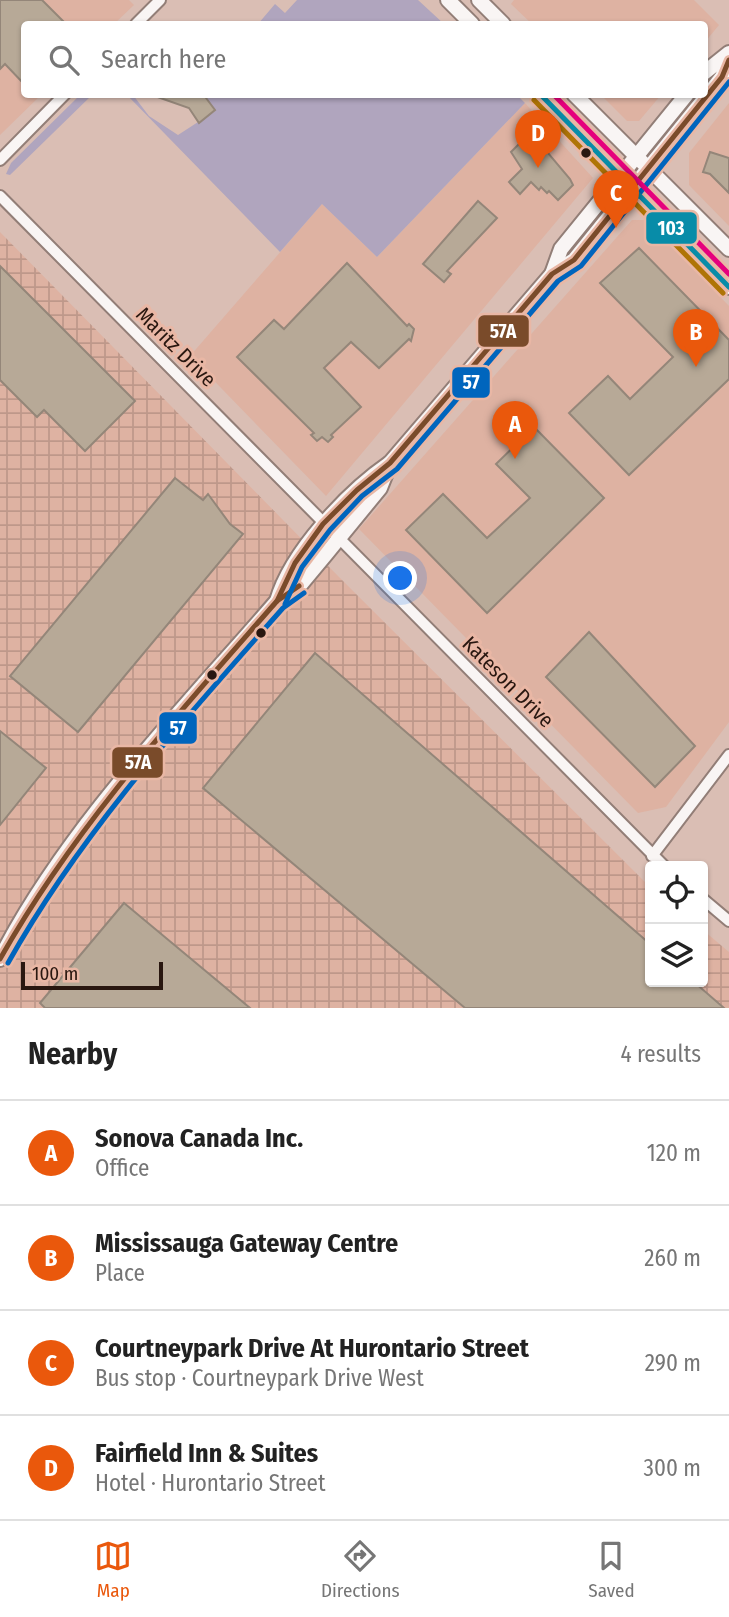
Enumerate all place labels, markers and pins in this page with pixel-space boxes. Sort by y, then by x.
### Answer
pin: D [515,110,561,168]
unlabelled marker [579,146,593,160]
pin: C [593,170,639,228]
pin: B [673,309,719,367]
pin: A [492,401,538,459]
unlabelled marker [254,626,268,640]
unlabelled marker [205,668,219,682]

